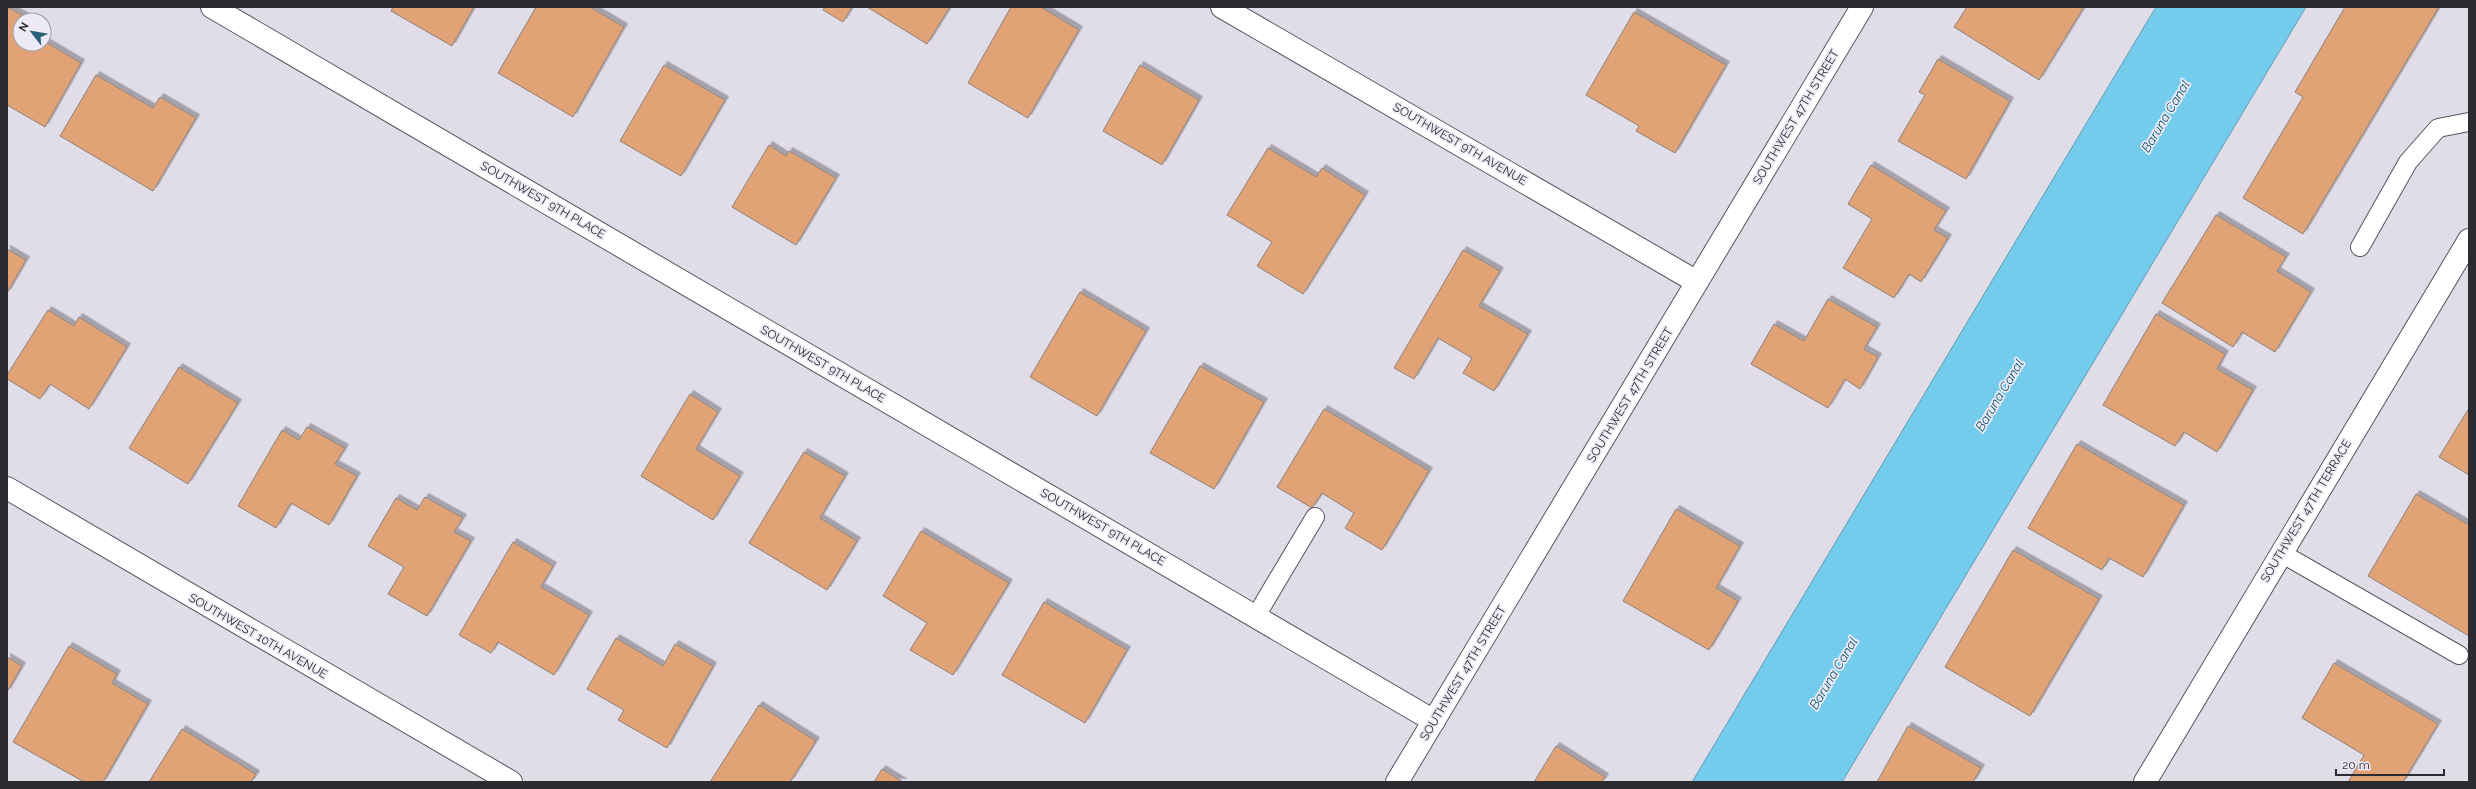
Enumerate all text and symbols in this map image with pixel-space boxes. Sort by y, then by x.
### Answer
north arrow [12,12,52,52]
text: N [16,20,32,34]
street label: SOUTHWEST 47TH STREET [1750,46,1842,187]
water label: Baruna Canal [2138,77,2193,155]
street label: SOUTHWEST 9TH AVENUE [1391,100,1529,188]
street label: SOUTHWEST 9TH PLACE [478,158,608,242]
street label: SOUTHWEST 9TH PLACE [758,322,888,406]
street label: SOUTHWEST 47TH STREET [1584,324,1676,465]
water label: Baruna Canal [1972,356,2027,434]
street label: SOUTHWEST 47TH TERRACE [2258,437,2354,585]
street label: SOUTHWEST 9TH PLACE [1038,485,1168,569]
street label: SOUTHWEST 10TH AVENUE [186,591,330,681]
street label: SOUTHWEST 47TH STREET [1417,602,1509,743]
water label: Baruna Canal [1806,634,1861,712]
scale bar [2336,751,2444,777]
text: 20 m [2342,758,2370,772]

